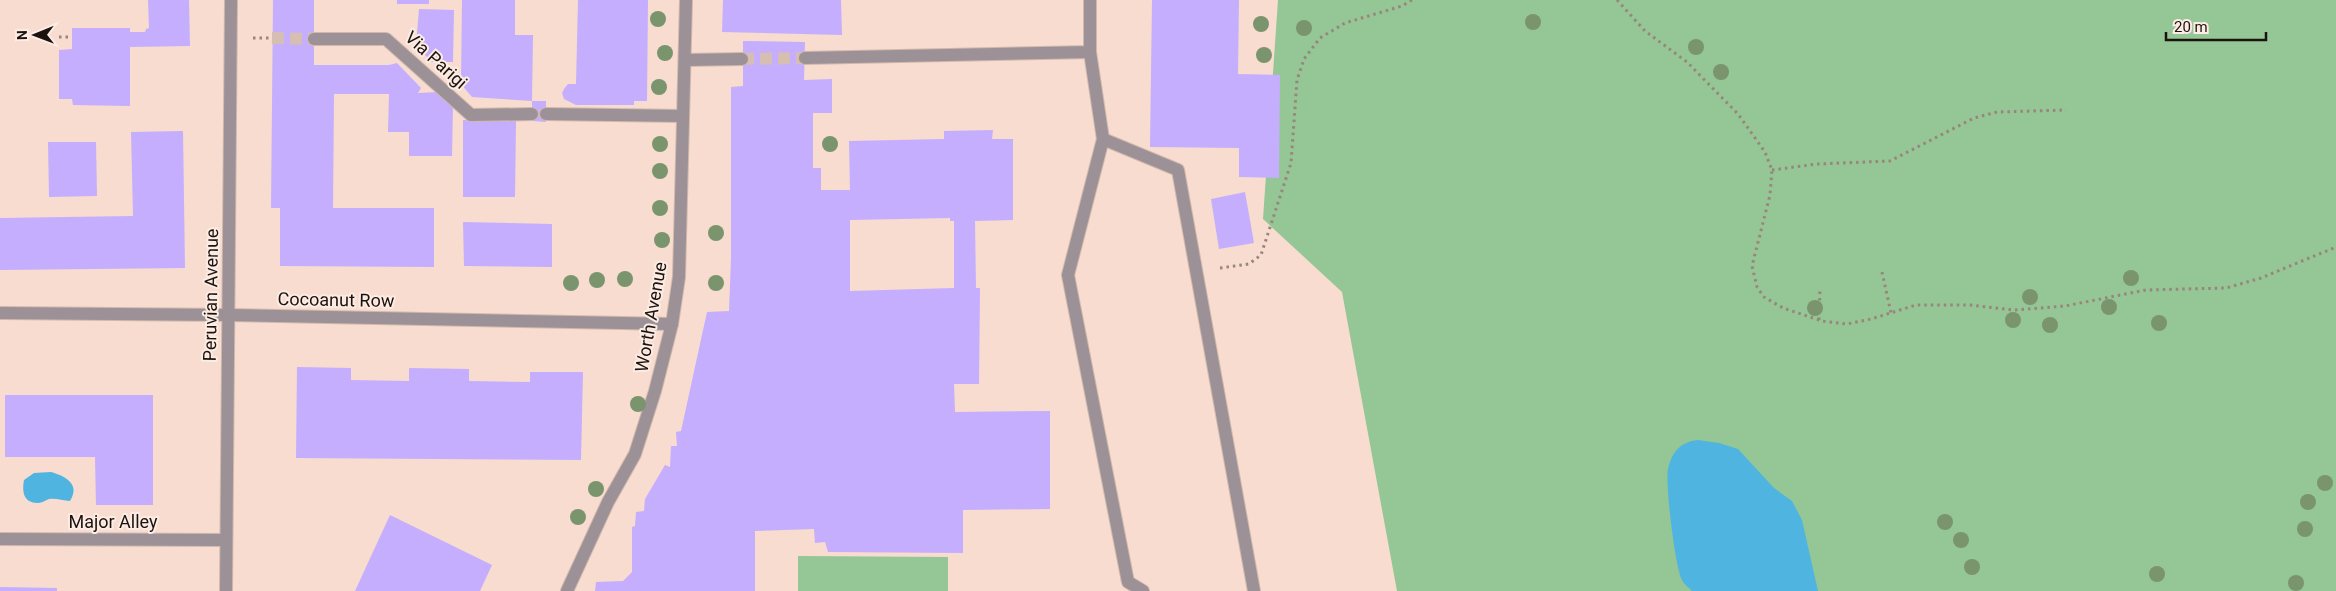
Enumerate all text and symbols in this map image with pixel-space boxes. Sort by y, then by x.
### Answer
north arrow [10,10,60,60]
scale bar [2166,10,2266,42]
text: 20 m [2174,18,2208,36]
street label: Via Parigi [401,26,472,93]
text: N [14,30,30,40]
street label: Peruvian Avenue [199,228,222,362]
street label: Worth Avenue [630,260,671,374]
street label: Cocoanut Row [278,288,395,311]
street label: Major Alley [68,511,158,532]

